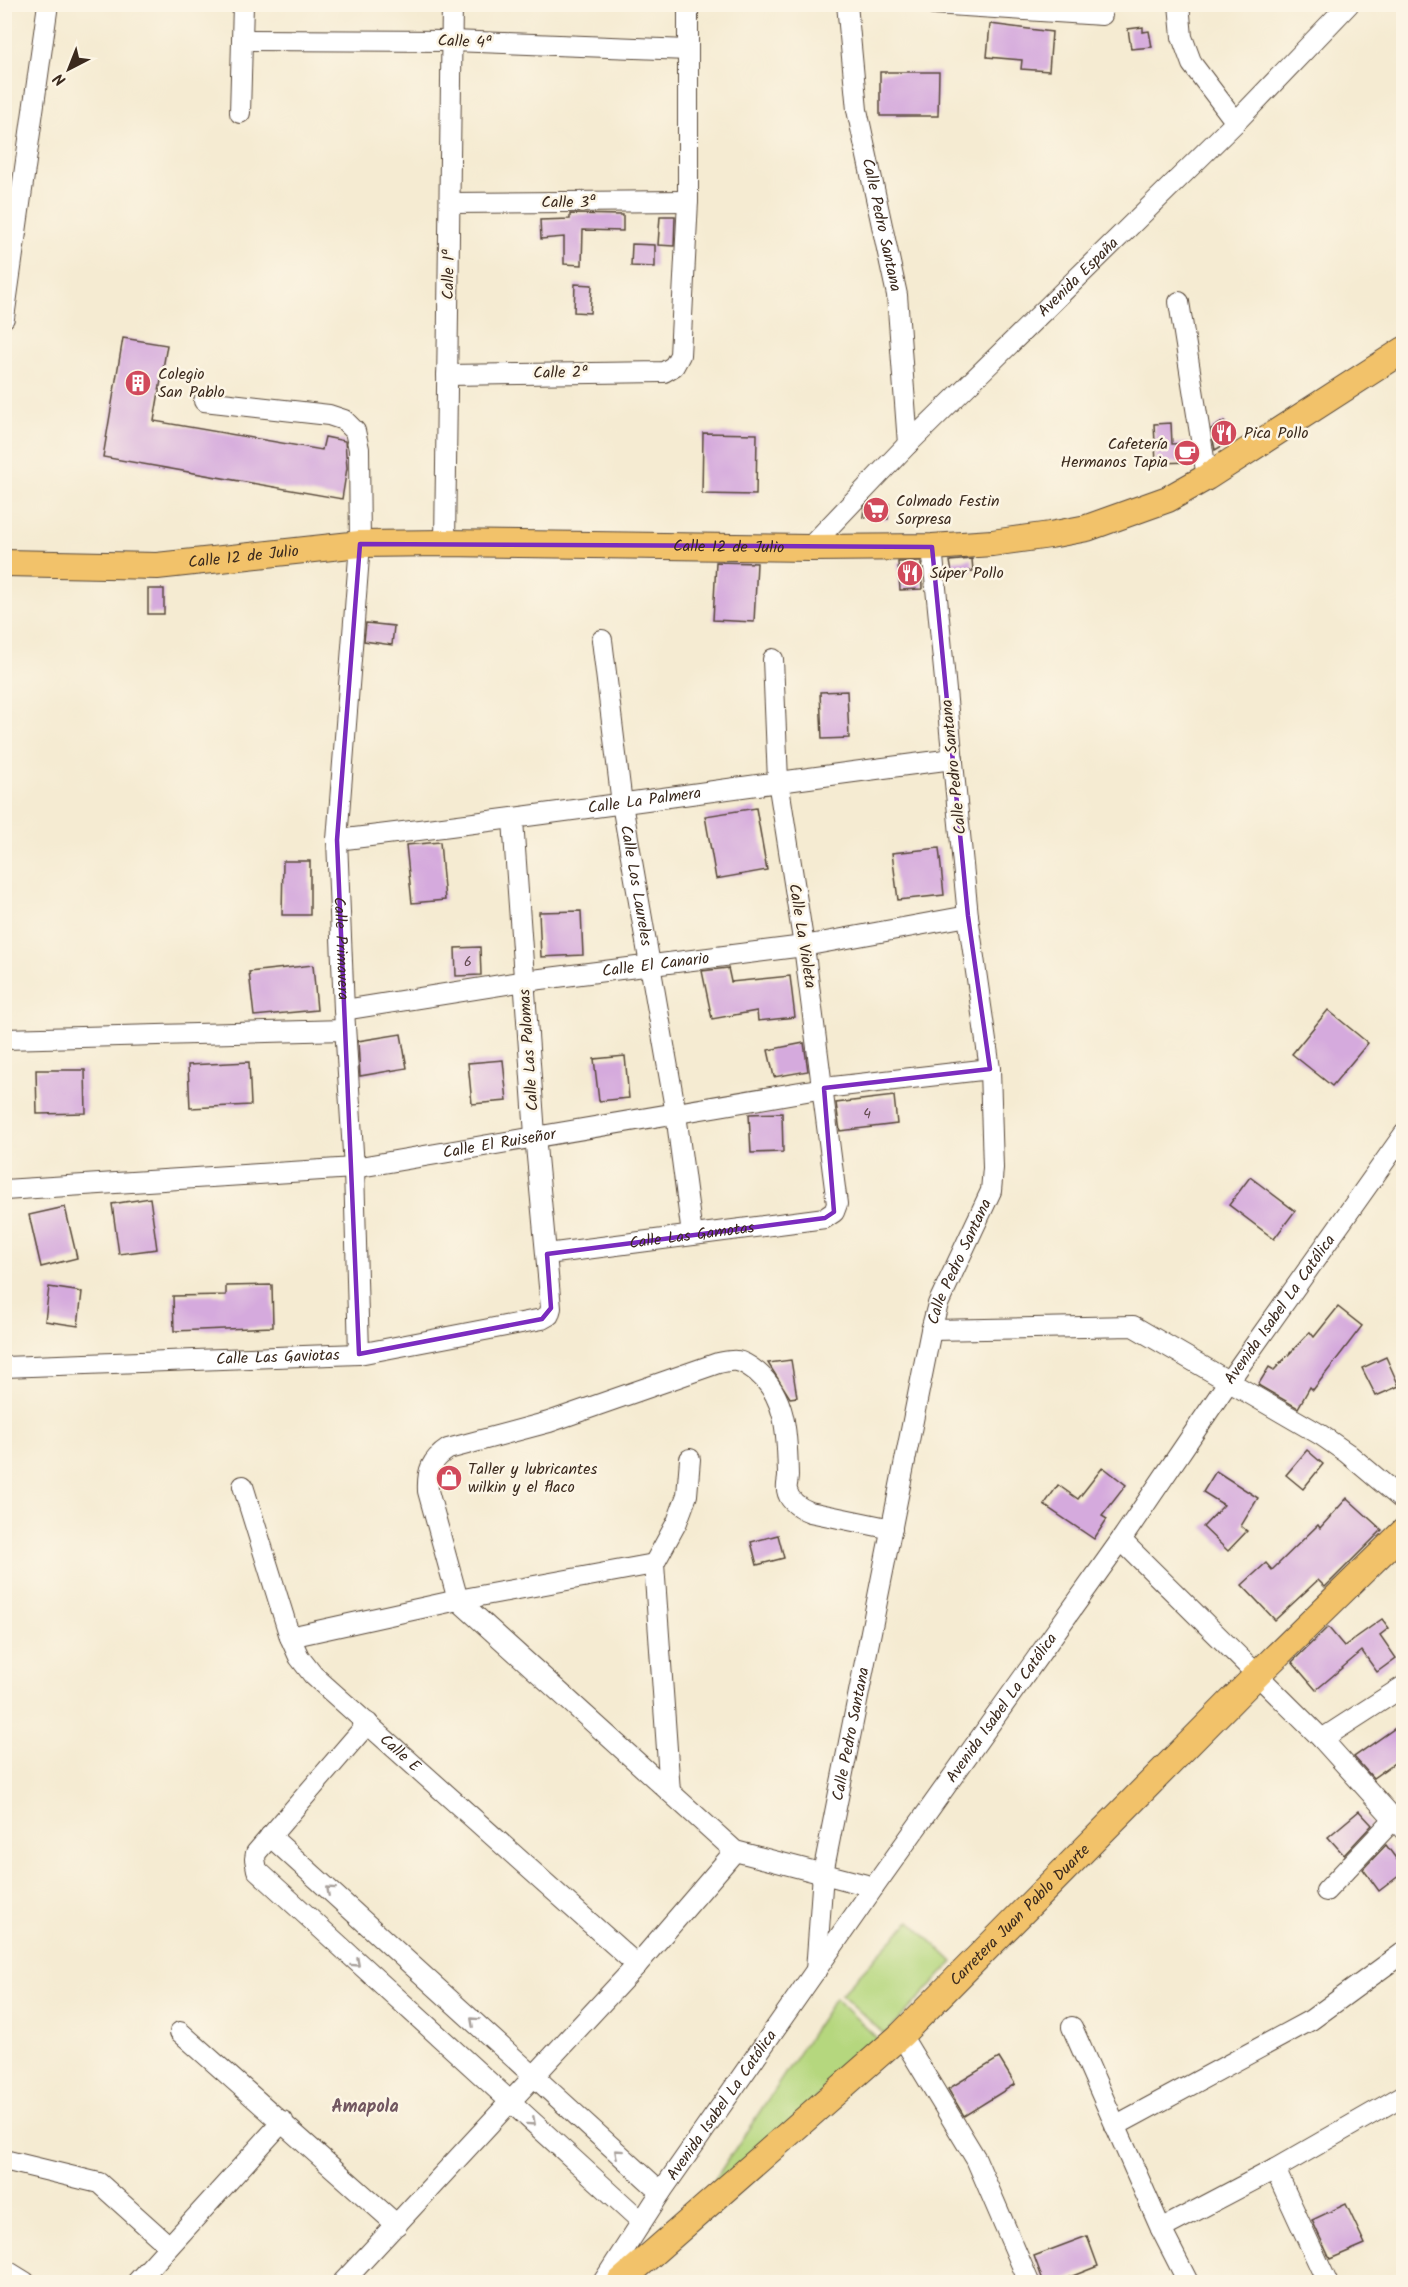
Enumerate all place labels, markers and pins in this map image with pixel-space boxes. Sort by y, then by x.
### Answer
place label: Colegio San Pablo [158,362,225,405]
building icon: Colegio San Pablo [123,368,153,398]
restaurant icon: Pica Pollo [1209,418,1239,448]
place label: Pica Pollo [1244,421,1309,446]
place label: Cafetería Hermanos Tapia [1061,432,1168,475]
cafe icon: Cafetería Hermanos Tapia [1172,438,1202,468]
place label: Colmado Festin Sorpresa [896,489,1000,532]
supermarket icon: Colmado Festin Sorpresa [861,495,891,525]
restaurant icon: Súper Pollo [895,558,925,588]
place label: Súper Pollo [930,561,1004,586]
place label: Taller y lubricantes wilkin y el flaco [468,1457,597,1500]
shop icon: Taller y lubricantes wilkin y el flaco [434,1463,464,1493]

